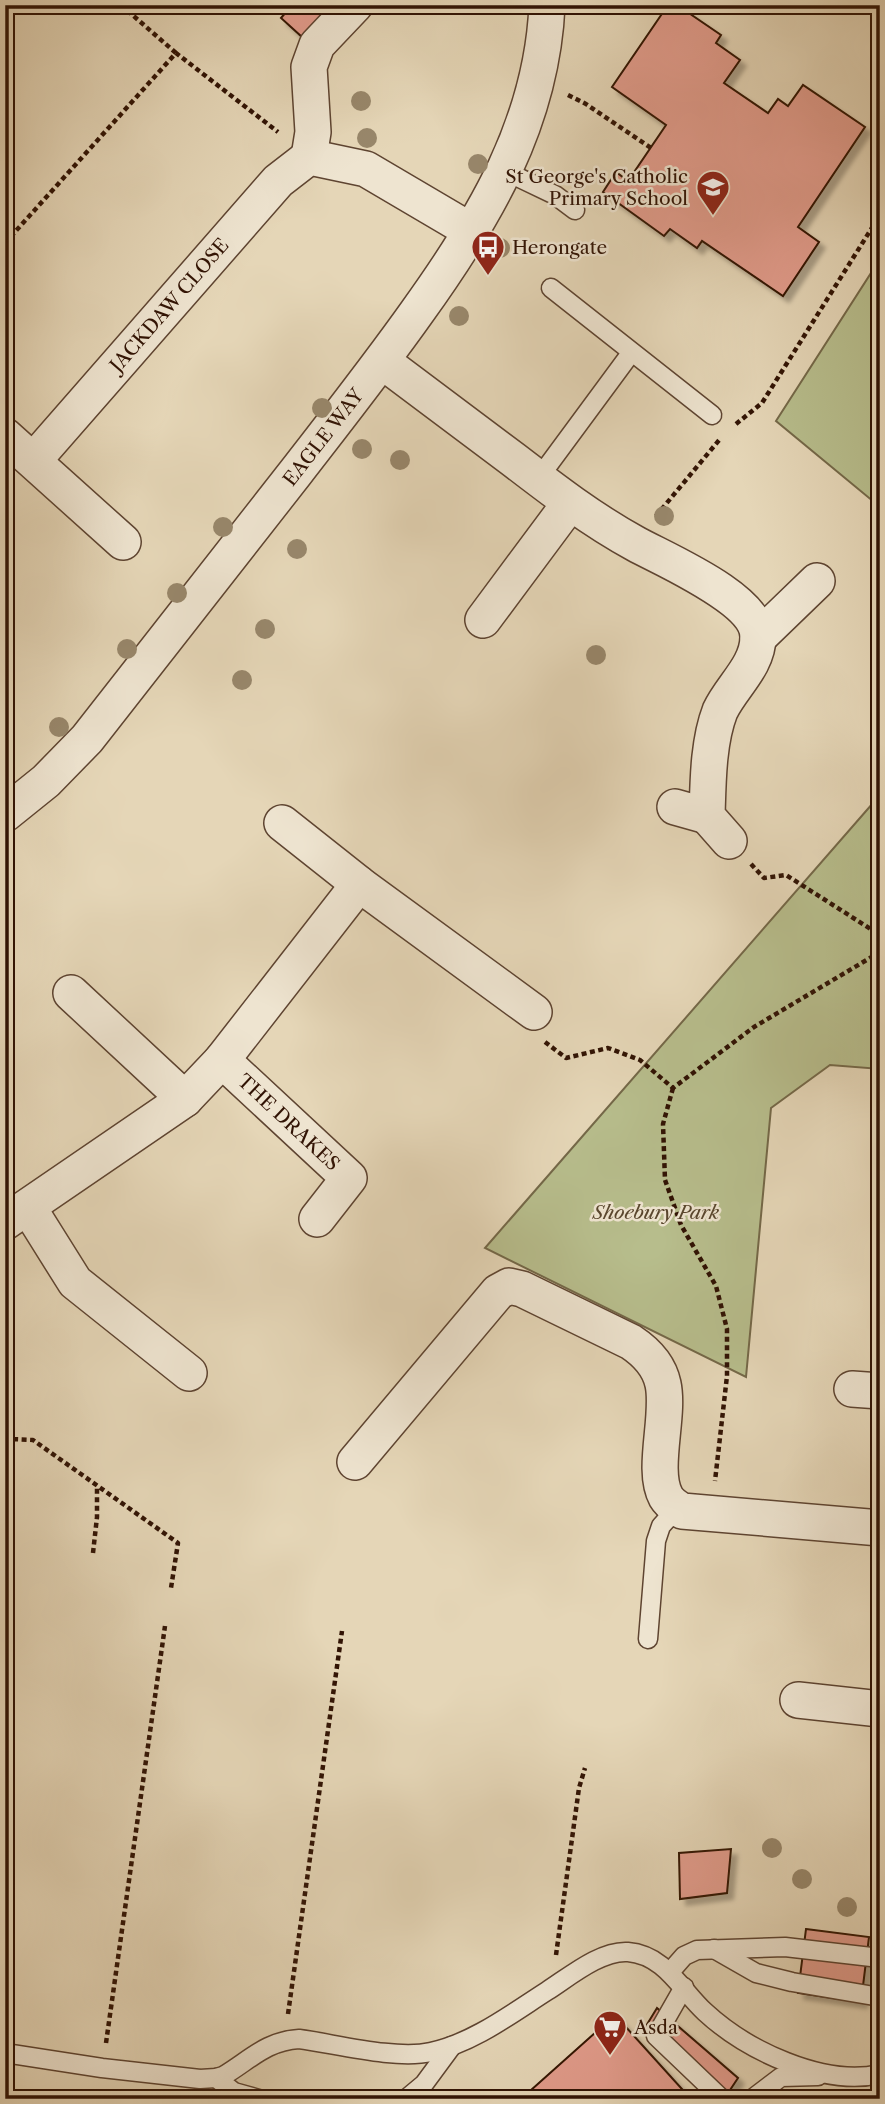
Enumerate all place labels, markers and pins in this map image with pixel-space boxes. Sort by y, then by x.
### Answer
place label: St George's Catholic Primary School [505,165,688,210]
school or university icon: St George's Catholic Primary School [694,168,732,217]
bus stop icon: Herongate [469,228,507,277]
place label: Herongate [512,236,607,259]
supermarket icon: Asda [591,2008,629,2057]
place label: Asda [633,2016,678,2039]

